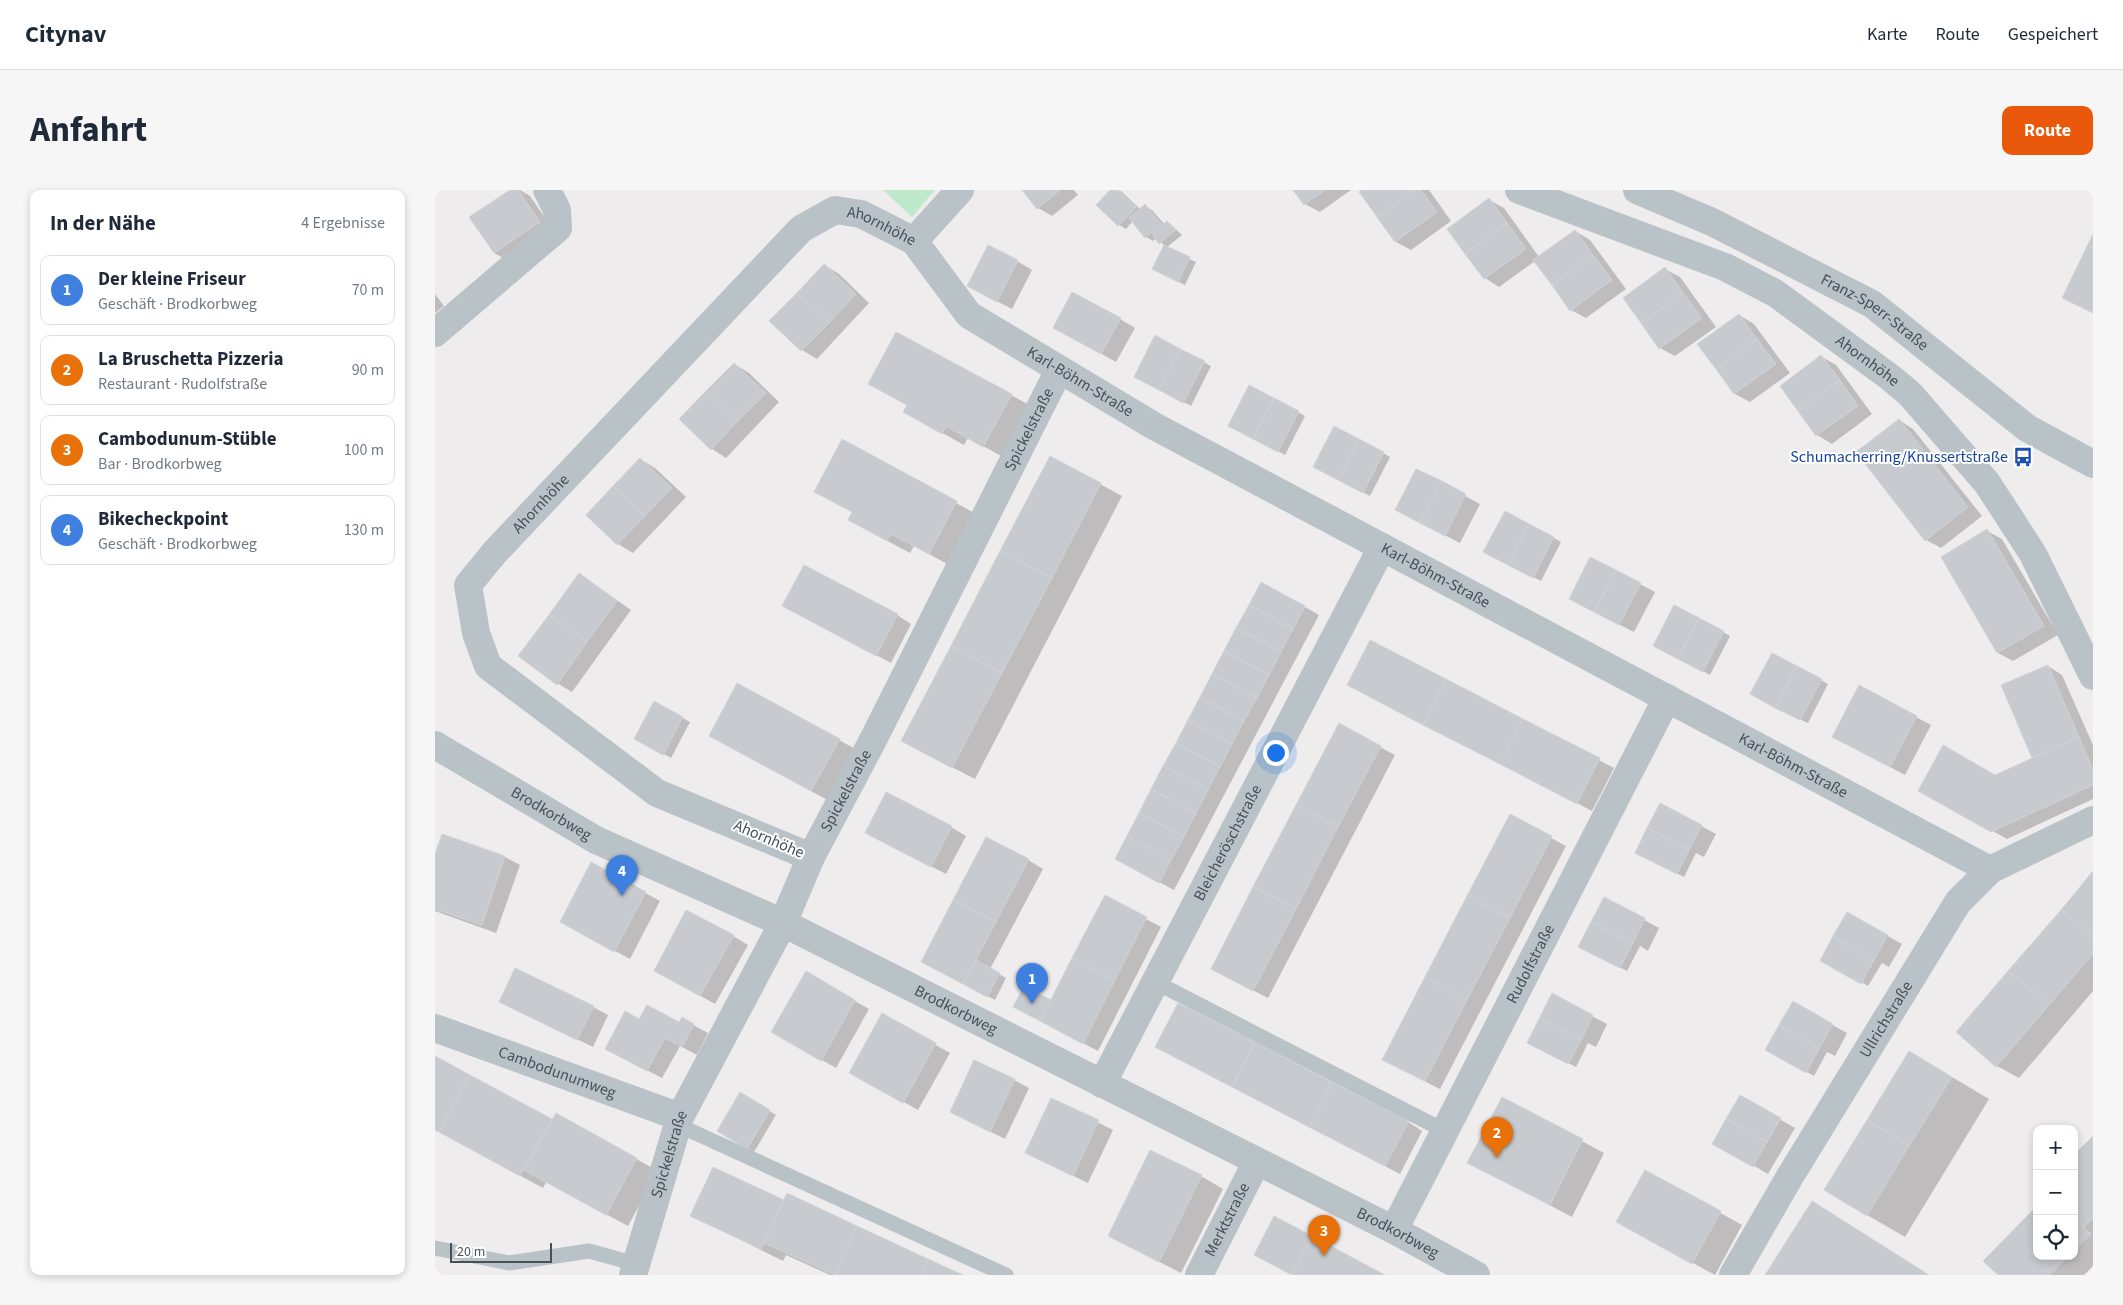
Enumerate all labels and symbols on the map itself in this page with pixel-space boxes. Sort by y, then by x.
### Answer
street label: Ahornhöhe [845,201,920,251]
street label: Franz-Sperr-Straße [1817,269,1933,356]
street label: Ahornhöhe [1831,330,1904,392]
street label: Karl-Böhm-Straße [1023,341,1138,422]
street label: Spickelstraße [999,384,1059,475]
place label: Schumacherring/Knussertstraße [1790,446,2008,468]
bus stop icon: Schumacherring/Knussertstraße [2012,446,2034,468]
street label: Ahornhöhe [507,469,574,538]
street label: Karl-Böhm-Straße [1377,537,1494,614]
street label: Karl-Böhm-Straße [1735,727,1852,804]
your location [1263,740,1289,766]
street label: Spickelstraße [815,746,877,836]
street label: Brodkorbweg [507,781,596,846]
street label: Bleicheröschstraße [1188,781,1267,905]
street label: Ahornhöhe [730,814,808,864]
pin: 4 [606,855,638,896]
street label: Rudolfstraße [1501,920,1560,1007]
pin: 1 [1016,963,1048,1004]
street label: Ullrichstraße [1854,977,1918,1062]
street label: Brodkorbweg [911,980,1001,1040]
street label: Cambodunumweg [495,1041,619,1104]
street label: Spickelstraße [645,1106,693,1201]
pin: 2 [1481,1117,1513,1158]
street label: Merktstraße [1199,1179,1255,1260]
street label: Brodkorbweg [1353,1202,1443,1264]
pin: 3 [1308,1215,1340,1256]
scale bar [450,1240,553,1263]

